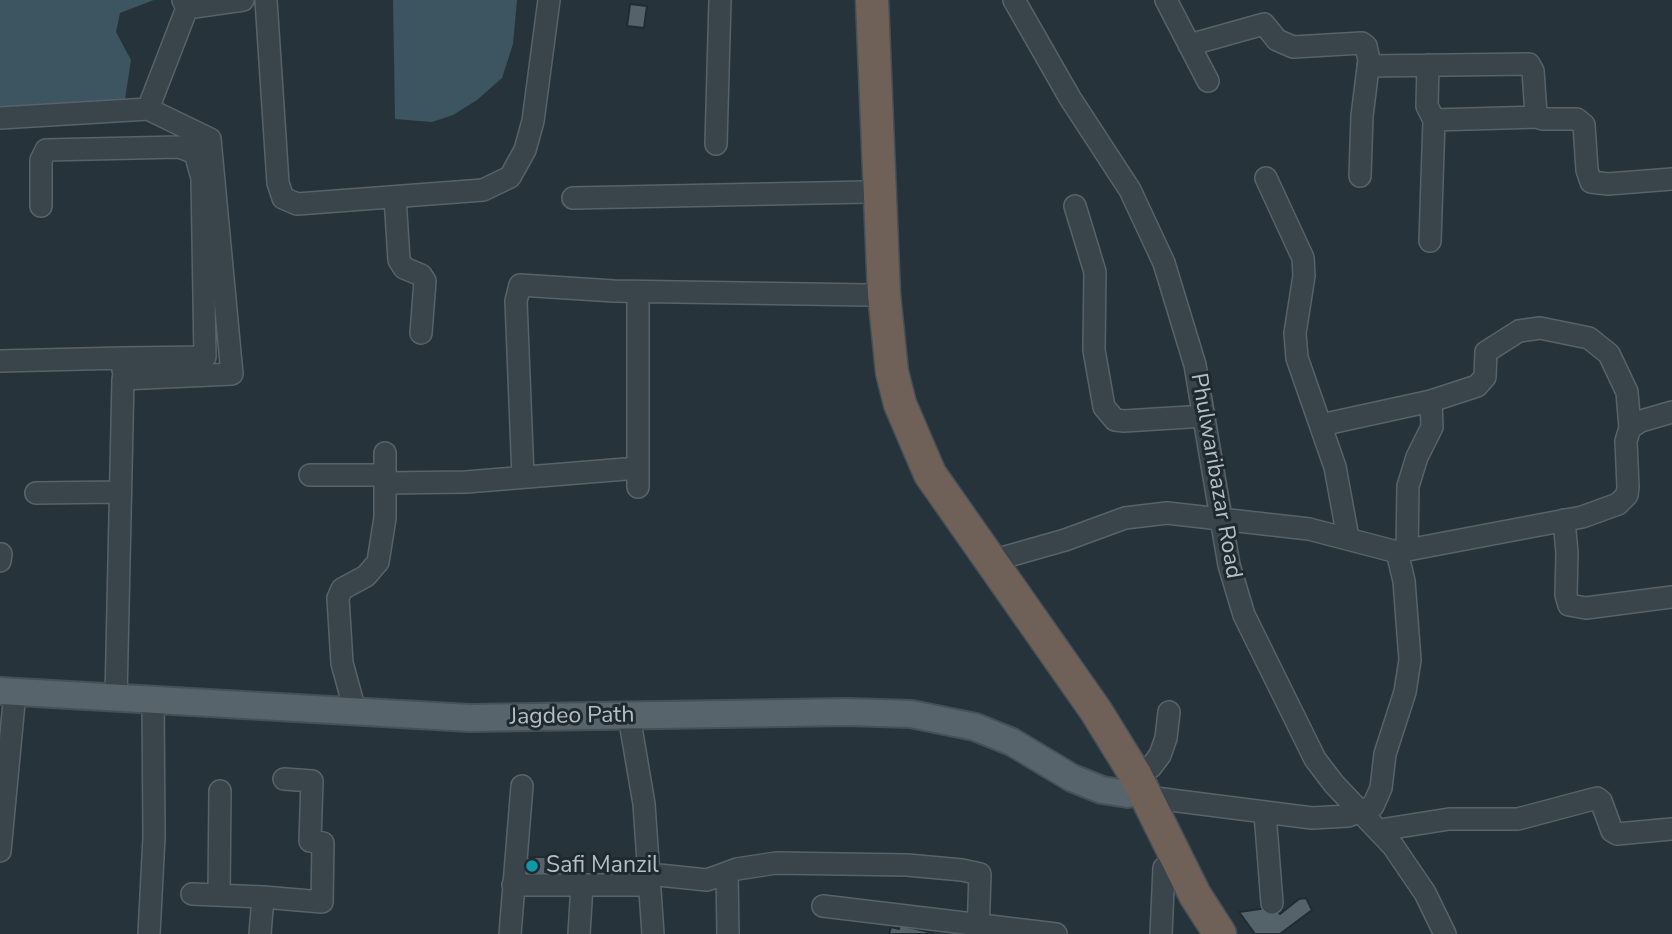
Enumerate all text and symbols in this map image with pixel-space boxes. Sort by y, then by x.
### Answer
street label: Phulwaribazar Road [1183,371,1247,581]
street label: Jagdeo Path [509,702,635,732]
place label: Safi Manzil [546,852,659,880]
marker: Safi Manzil [524,858,540,874]

